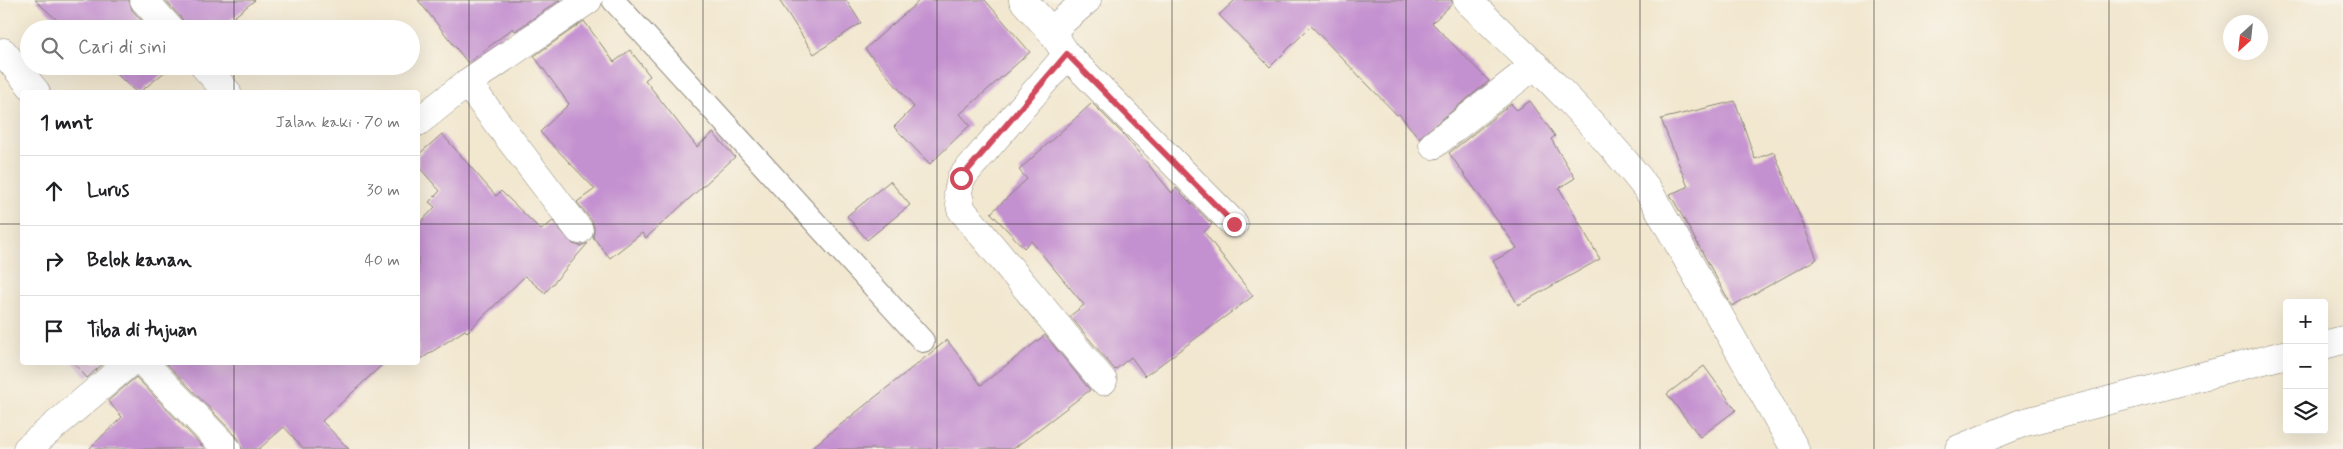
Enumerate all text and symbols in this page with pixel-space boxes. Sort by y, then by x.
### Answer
north arrow [2223,15,2268,60]
search box [20,20,420,75]
icon: search [38,34,66,62]
text: Cari di sini [78,35,166,60]
text: 1 mnt [40,109,93,137]
text: Jalan kaki · 70 m [275,112,400,133]
route start [950,167,973,190]
icon: ahead [40,177,68,205]
text: Lurus [87,178,129,203]
text: 30 m [367,180,400,201]
route end [1223,213,1246,236]
icon: right [40,247,68,275]
text: Belok kanan [87,248,192,273]
text: 40 m [364,250,400,271]
map controls [2283,299,2328,434]
button: + [2283,299,2328,344]
icon: arrive [40,317,68,345]
text: Tiba di tujuan [87,318,198,343]
button: − [2283,344,2328,389]
button: layers [2283,389,2328,434]

